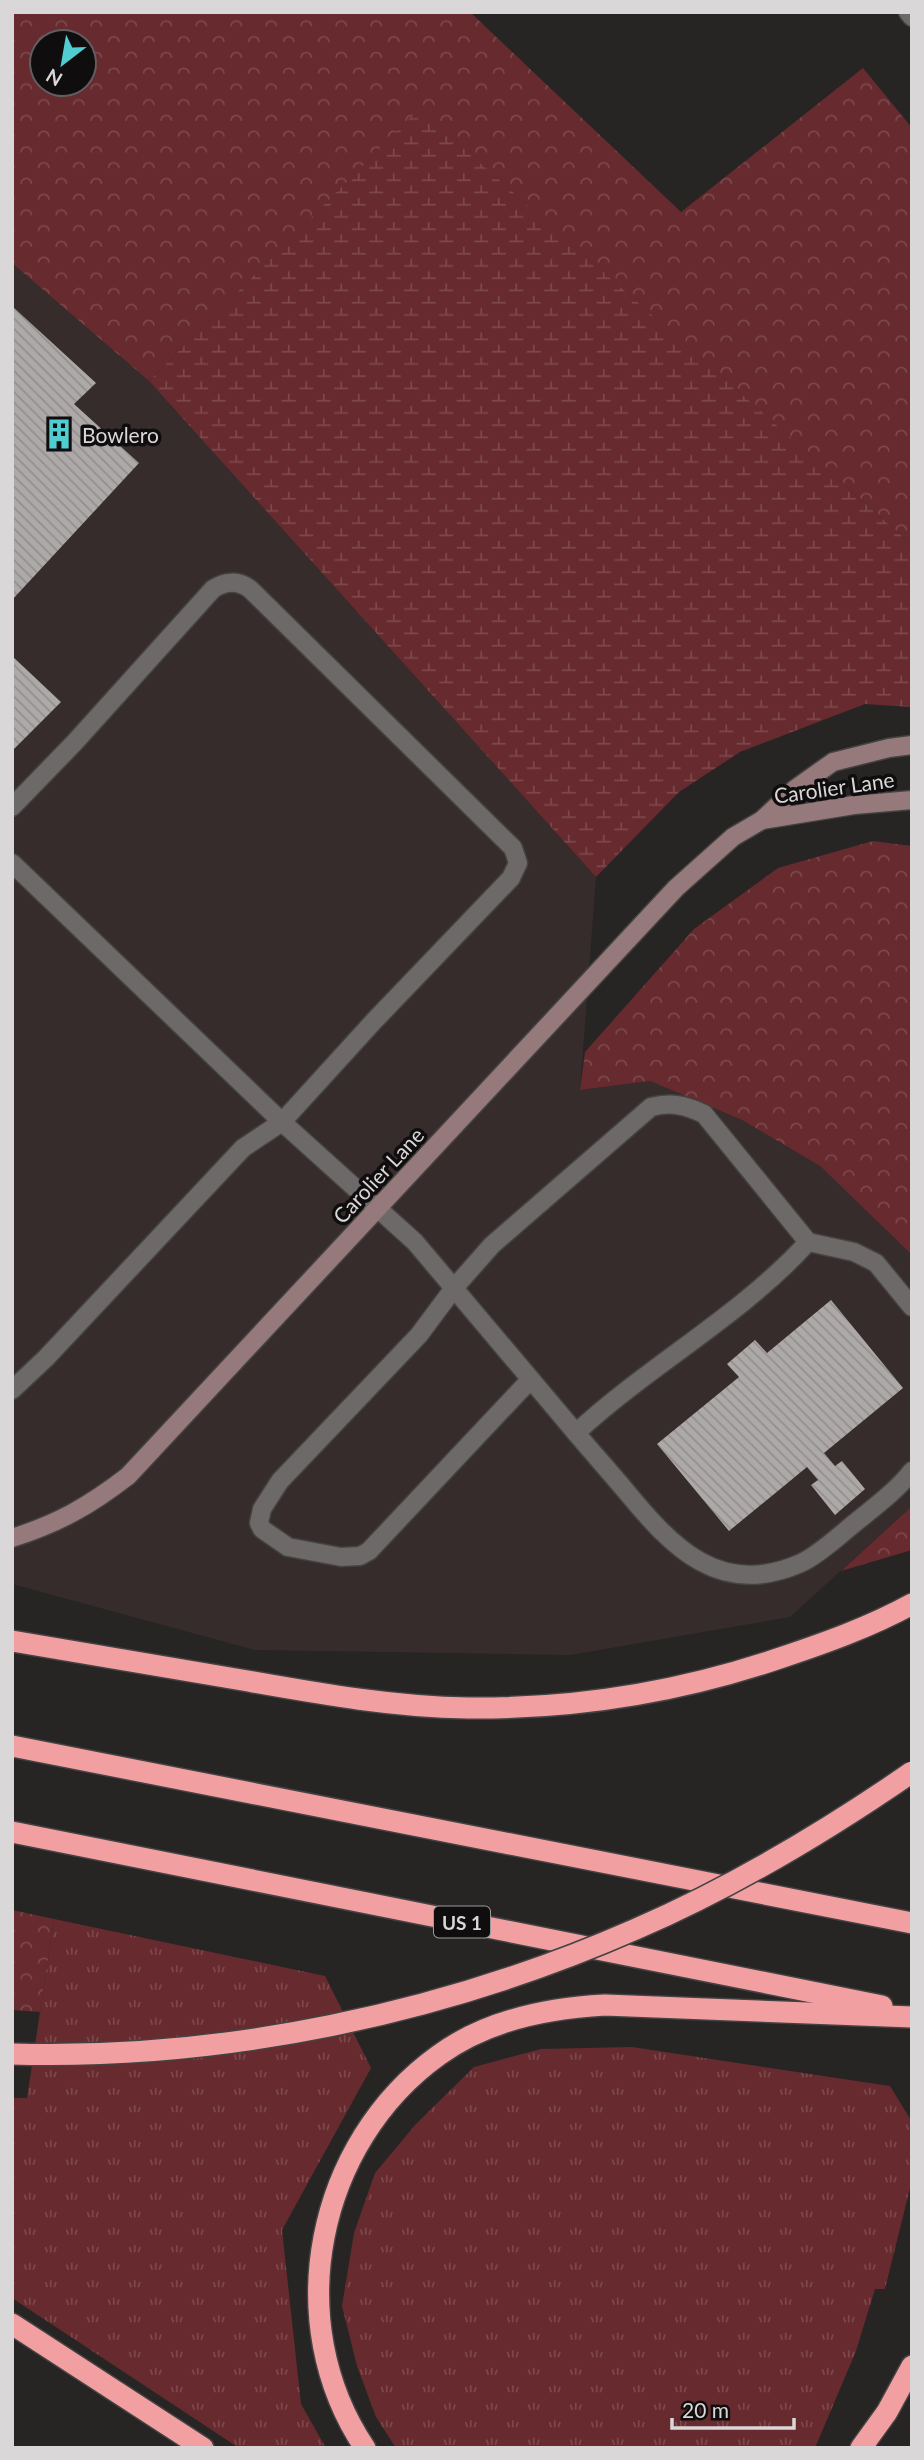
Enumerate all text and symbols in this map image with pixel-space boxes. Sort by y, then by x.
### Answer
north arrow [28,28,98,98]
text: N [42,64,66,92]
building icon: Bowlero [42,417,76,451]
place label: Bowlero [82,422,159,447]
street label: Carolier Lane [772,766,896,808]
street label: Carolier Lane [328,1122,428,1228]
road number: US 1 [434,1906,490,1938]
scale bar [672,2386,794,2430]
text: 20 m [682,2397,729,2422]

